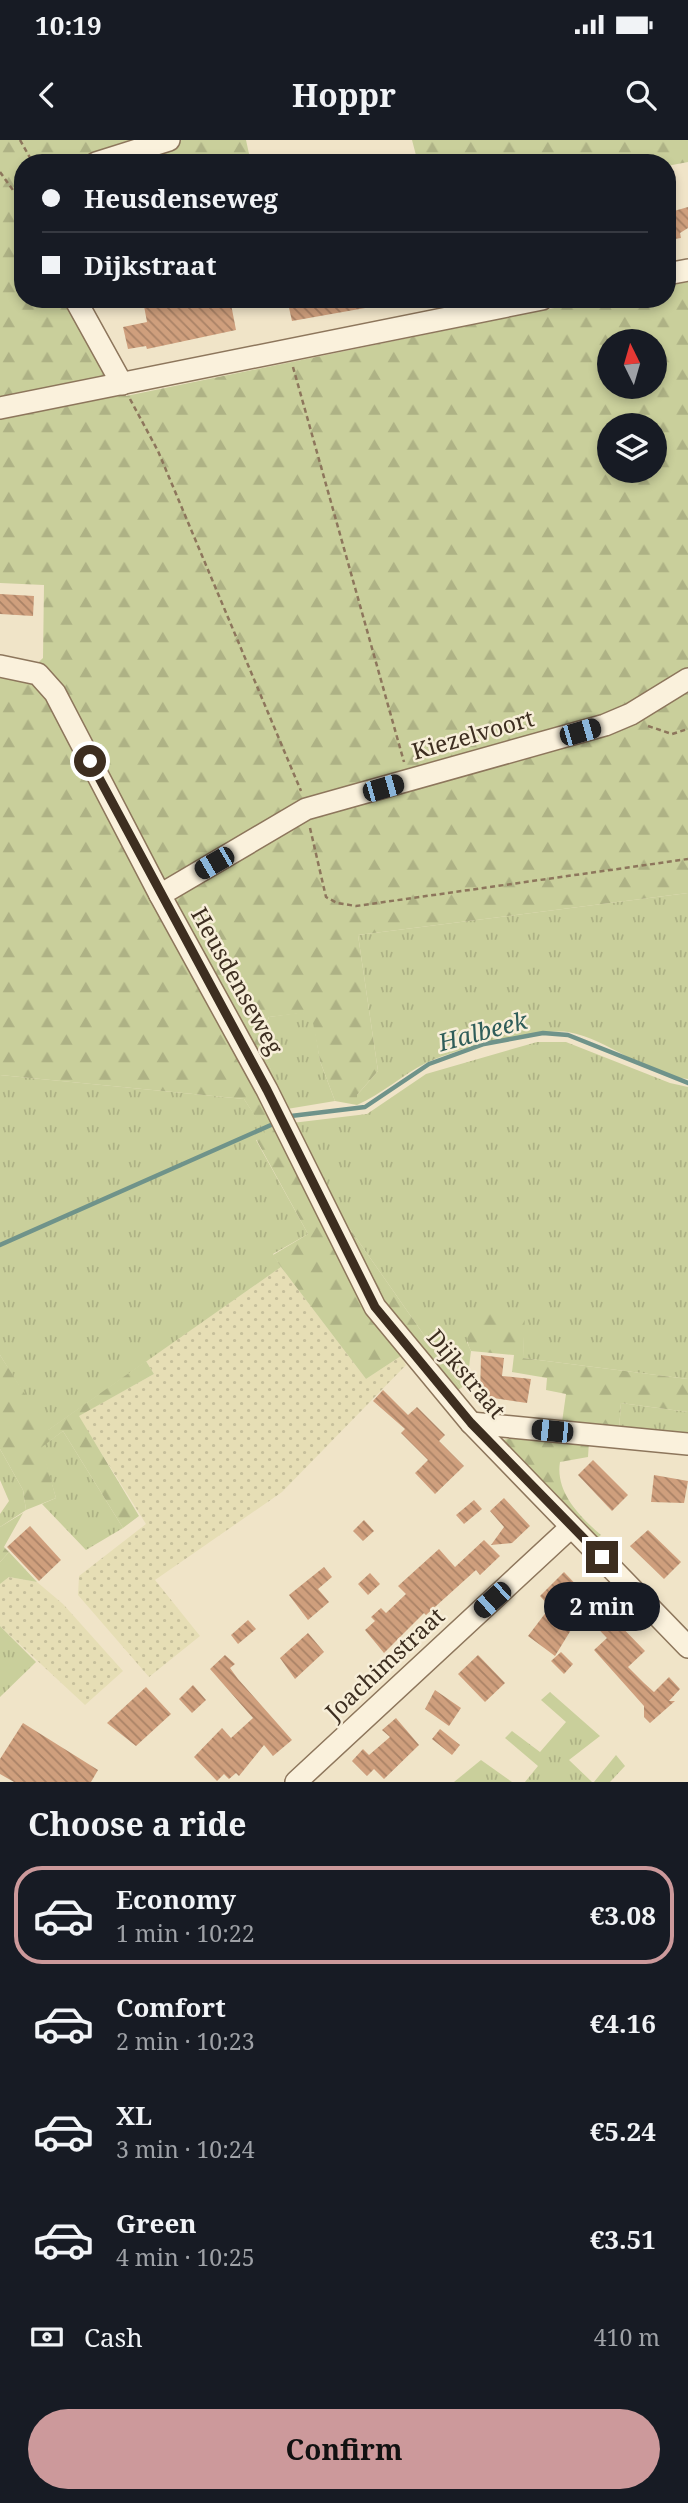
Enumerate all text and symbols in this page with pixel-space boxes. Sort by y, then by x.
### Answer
text: 10:19 [35,7,102,43]
text: Hoppr [292,73,396,116]
icon: back [28,76,66,114]
icon: search [622,76,660,114]
text: Heusdenseweg [84,180,278,216]
text: Dijkstraat [84,247,216,283]
north arrow [597,329,667,399]
map controls [597,329,667,483]
button: layers [597,413,667,483]
street label: Kiezelvoort [408,701,538,767]
car [557,716,604,748]
route start [74,745,106,777]
car [360,772,407,804]
car [191,843,238,883]
street label: Heusdenseweg [184,901,292,1061]
water label: Halbeek [433,1002,532,1059]
street label: Dijkstraat [420,1322,514,1425]
car [531,1418,574,1444]
route end [586,1541,618,1573]
car [470,1578,515,1622]
callout: 2 min [544,1582,660,1630]
text: 2 min [569,1590,635,1622]
street label: Joachimstraat [317,1600,451,1728]
text: Choose a ride [28,1802,247,1845]
text: Economy [116,1881,236,1917]
icon: car [32,1884,95,1947]
text: €3.08 [590,1897,656,1933]
text: 1 min · 10:22 [116,1917,254,1949]
text: Comfort [116,1989,226,2025]
icon: car [32,1992,95,2055]
text: €4.16 [590,2005,656,2041]
text: 2 min · 10:23 [116,2025,254,2057]
text: XL [116,2097,152,2133]
icon: car [32,2100,95,2163]
text: €5.24 [590,2113,656,2149]
text: 3 min · 10:24 [116,2133,254,2165]
text: Green [116,2205,197,2241]
icon: car [32,2208,95,2271]
text: €3.51 [590,2221,656,2257]
text: 4 min · 10:25 [116,2241,254,2273]
icon: cash [28,2318,66,2356]
text: Cash [84,2319,143,2355]
text: 410 m [594,2321,660,2353]
button: Confirm [28,2409,660,2489]

